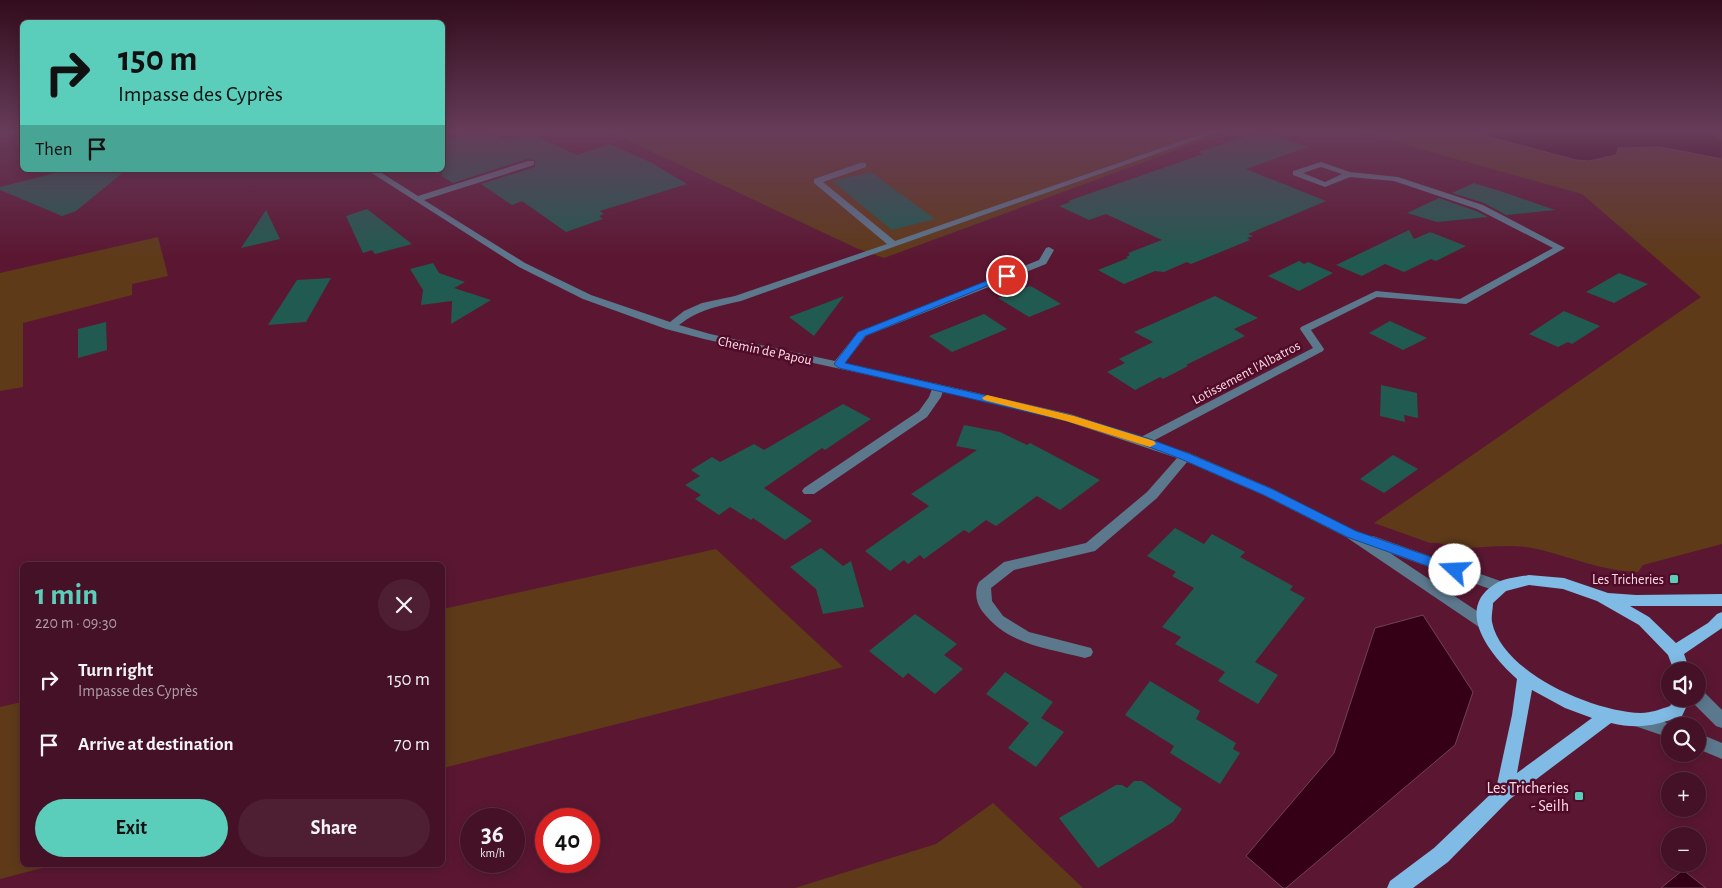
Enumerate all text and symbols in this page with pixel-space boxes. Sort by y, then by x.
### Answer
icon: right [35,40,100,105]
text: 150 m [118,42,198,77]
text: Impasse des Cyprès [118,83,283,105]
icon: arrive [83,135,111,163]
text: Then [35,140,73,159]
pin [986,255,1028,297]
icon: arrive [993,262,1021,290]
street label: Chemin de Papou [717,334,813,368]
street label: Lotissement l'Albatros [1190,339,1303,407]
position arrow [1428,543,1480,595]
place label: Les Tricheries [1592,573,1664,587]
marker: Les Tricheries [1668,573,1680,585]
button: close [378,579,430,631]
text: 1 min [35,580,98,610]
text: 220 m · 09:30 [35,615,117,631]
text: Turn right [78,661,153,680]
map controls [1661,662,1706,872]
button: sound [1661,662,1706,707]
icon: right [35,666,63,694]
text: 150 m [387,670,430,689]
text: Impasse des Cyprès [78,683,198,699]
button: search [1661,717,1706,762]
icon: arrive [35,731,63,759]
text: Arrive at destination [78,735,234,754]
text: 70 m [394,735,430,754]
button: + [1661,772,1706,817]
place label: Les Tricheries - Seilh [1487,780,1569,814]
marker: Les Tricheries - Seilh [1573,790,1585,802]
button: Exit [35,799,228,857]
button: Share [238,799,430,857]
speed limit sign: 40 [535,808,600,873]
text: 36 [481,822,504,847]
button: − [1661,827,1706,872]
text: km/h [480,847,505,859]

